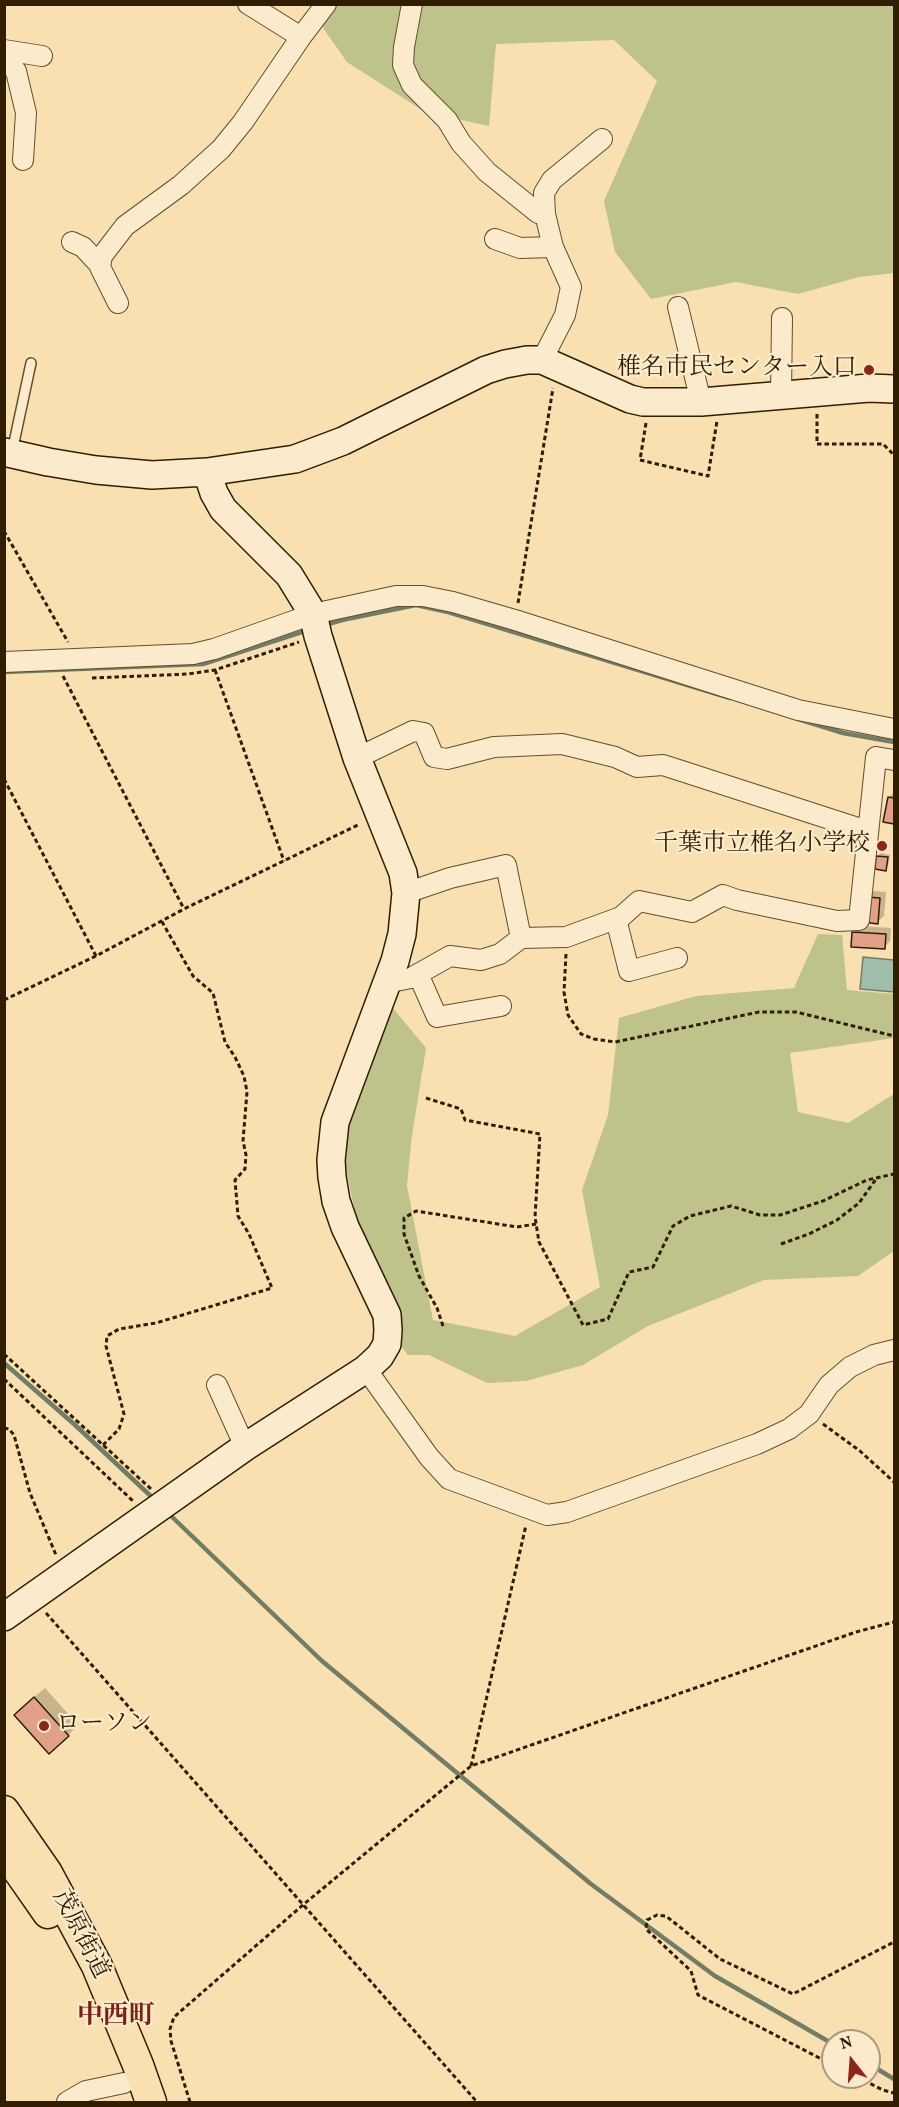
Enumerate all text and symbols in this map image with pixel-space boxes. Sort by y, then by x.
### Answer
place label: 椎名市民センター入口 [617,356,857,384]
marker: 椎名市民センター入口 [862,363,876,377]
place label: 千葉市立椎名小学校 [654,832,870,860]
marker: 千葉市立椎名小学校 [875,839,889,853]
place label: ローソン [56,1712,152,1740]
marker: ローソン [37,1719,51,1733]
street label: 茂原街道 [44,1886,114,1984]
district label: 中西町 [77,2002,155,2034]
north arrow [821,2029,881,2089]
text: N [838,2031,855,2056]

